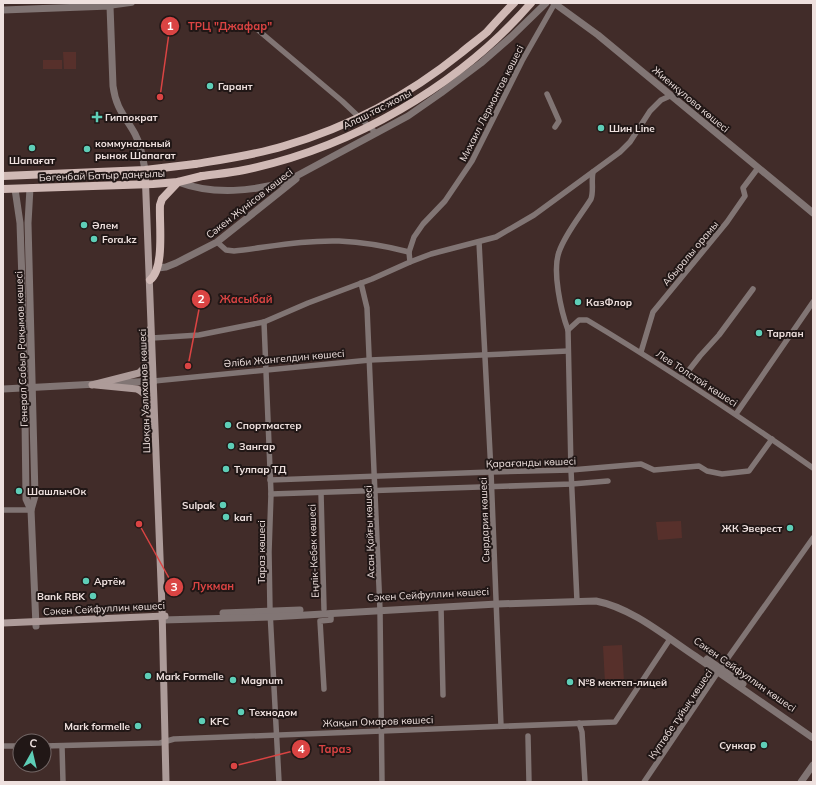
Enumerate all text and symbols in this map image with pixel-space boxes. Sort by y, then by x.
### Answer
callout: ТРЦ "Джафар" [160,14,280,37]
text: 1 [166,18,174,33]
text: ТРЦ "Джафар" [188,19,272,33]
street label: Михаил Лермонтов көшесі [456,43,527,164]
street label: Жиенқұлова көшесі [649,63,732,135]
place label: Гарант [218,80,253,93]
marker: Гарант [205,81,215,91]
street label: Алаш тас жолы [341,87,414,132]
place label: Гиппократ [105,111,158,124]
marker: Гиппократ [92,112,102,122]
place label: Шин Line [609,122,655,135]
marker: Шин Line [596,123,606,133]
place label: коммунальный рынок Шапагат [95,137,176,162]
marker: Шапағат [27,143,37,153]
marker: коммунальный рынок Шапагат [82,144,92,154]
place label: Шапағат [9,154,55,167]
street label: Сәкен Жүнісов көшесі [203,165,295,241]
street label: Бөгенбай Батыр даңғылы [39,167,165,184]
street label: Абыралы орамы [659,218,721,288]
place label: Әлем [92,219,118,232]
marker: Әлем [79,220,89,230]
place label: Fora.kz [102,233,137,246]
marker: Fora.kz [89,234,99,244]
street label: Генерал Сабыр Рақымов көшесі [12,271,31,427]
callout: Жасыбай [191,288,280,311]
text: 2 [197,291,205,306]
text: Жасыбай [219,292,273,306]
place label: КазФлор [586,296,632,309]
marker: КазФлор [573,297,583,307]
place label: Тарлан [767,327,804,340]
marker: Тарлан [754,328,764,338]
street label: Шоқан Уәлиханов көшесі [136,329,153,453]
street label: Әліби Жангелдин көшесі [223,347,345,370]
street label: Лев Толстой көшесі [654,347,740,410]
place label: Спортмастер [236,419,302,432]
marker: Спортмастер [223,420,233,430]
place label: Зангар [239,440,275,453]
marker: Зангар [226,441,236,451]
street label: Қарағанды көшесі [486,454,576,471]
place label: Тулпар ТД [234,463,286,476]
marker: Тулпар ТД [221,464,231,474]
street label: Сырдария көшесі [477,477,492,563]
place label: ШашлычОк [27,485,86,498]
street label: Асан Қайғы көшесі [361,485,378,579]
marker: ШашлычОк [14,486,24,496]
place label: Sulpak [182,499,215,512]
marker: Sulpak [218,500,228,510]
street label: Еңлік-Кебек көшесі [305,504,322,598]
place label: kari [234,511,252,524]
marker: kari [221,512,231,522]
street label: Тараз көшесі [255,520,268,584]
place label: ЖК Эверест [722,522,782,535]
marker: ЖК Эверест [785,523,795,533]
place label: Артём [94,575,125,588]
callout: Лукман [164,575,243,598]
marker: Артём [81,576,91,586]
text: 3 [170,579,178,594]
text: Лукман [192,579,234,593]
street label: Сәкен Сейфуллин көшесі [367,585,489,604]
place label: Bank RBK [37,590,85,603]
marker: Bank RBK [88,591,98,601]
street label: Сәкен Сейфуллин көшесі [43,599,165,618]
street label: Сәкен Сейфуллин көшесі [691,634,798,715]
street label: Күлтөбе тұйық көшесі [645,667,715,762]
place label: Mark Formelle [156,670,224,683]
marker: Mark Formelle [143,671,153,681]
place label: Magnum [241,674,283,687]
marker: Magnum [228,675,238,685]
place label: №8 мектеп-лицей [578,676,667,689]
marker: №8 мектеп-лицей [565,677,575,687]
place label: Технодом [249,706,297,719]
marker: Технодом [236,707,246,717]
street label: Жақып Омаров көшесі [322,713,434,730]
place label: KFC [210,715,229,728]
marker: KFC [197,716,207,726]
place label: Mark formelle [64,720,131,733]
marker: Mark formelle [133,721,143,731]
north arrow [12,733,52,773]
text: С [29,736,39,751]
callout: Тараз [291,737,360,760]
place label: Сункар [719,739,756,752]
marker: Сункар [759,740,769,750]
text: 4 [297,741,305,756]
text: Тараз [319,742,352,756]

